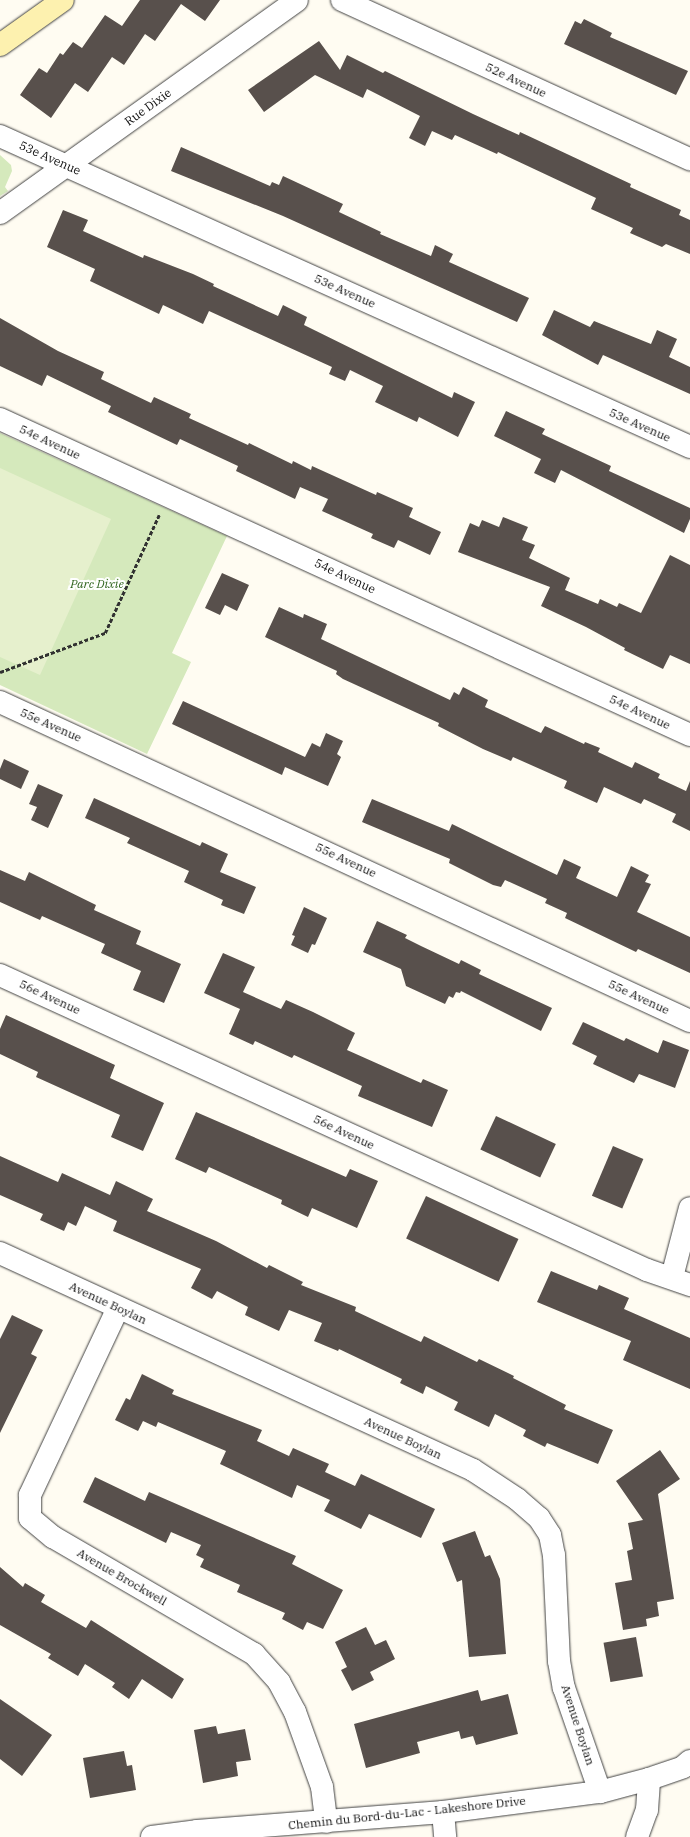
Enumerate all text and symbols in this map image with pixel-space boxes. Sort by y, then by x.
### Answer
street label: 52e Avenue [483,60,549,100]
street label: Rue Dixie [122,85,174,129]
street label: 53e Avenue [17,138,83,178]
street label: 53e Avenue [312,271,378,311]
street label: 53e Avenue [607,405,673,445]
street label: 54e Avenue [17,422,83,462]
street label: 54e Avenue [312,556,378,596]
park label: Parc Dixie [70,577,124,591]
street label: 54e Avenue [607,692,673,732]
street label: 55e Avenue [18,705,84,745]
street label: 55e Avenue [313,840,379,880]
street label: 56e Avenue [17,977,83,1017]
street label: 55e Avenue [606,977,672,1017]
street label: 56e Avenue [311,1112,377,1152]
street label: Avenue Boylan [67,1279,149,1327]
street label: Avenue Boylan [362,1414,444,1462]
street label: Avenue Brockwell [75,1545,169,1609]
street label: Avenue Boylan [558,1683,598,1767]
street label: Chemin du Bord-du-Lac - Lakeshore Drive [288,1793,526,1833]

